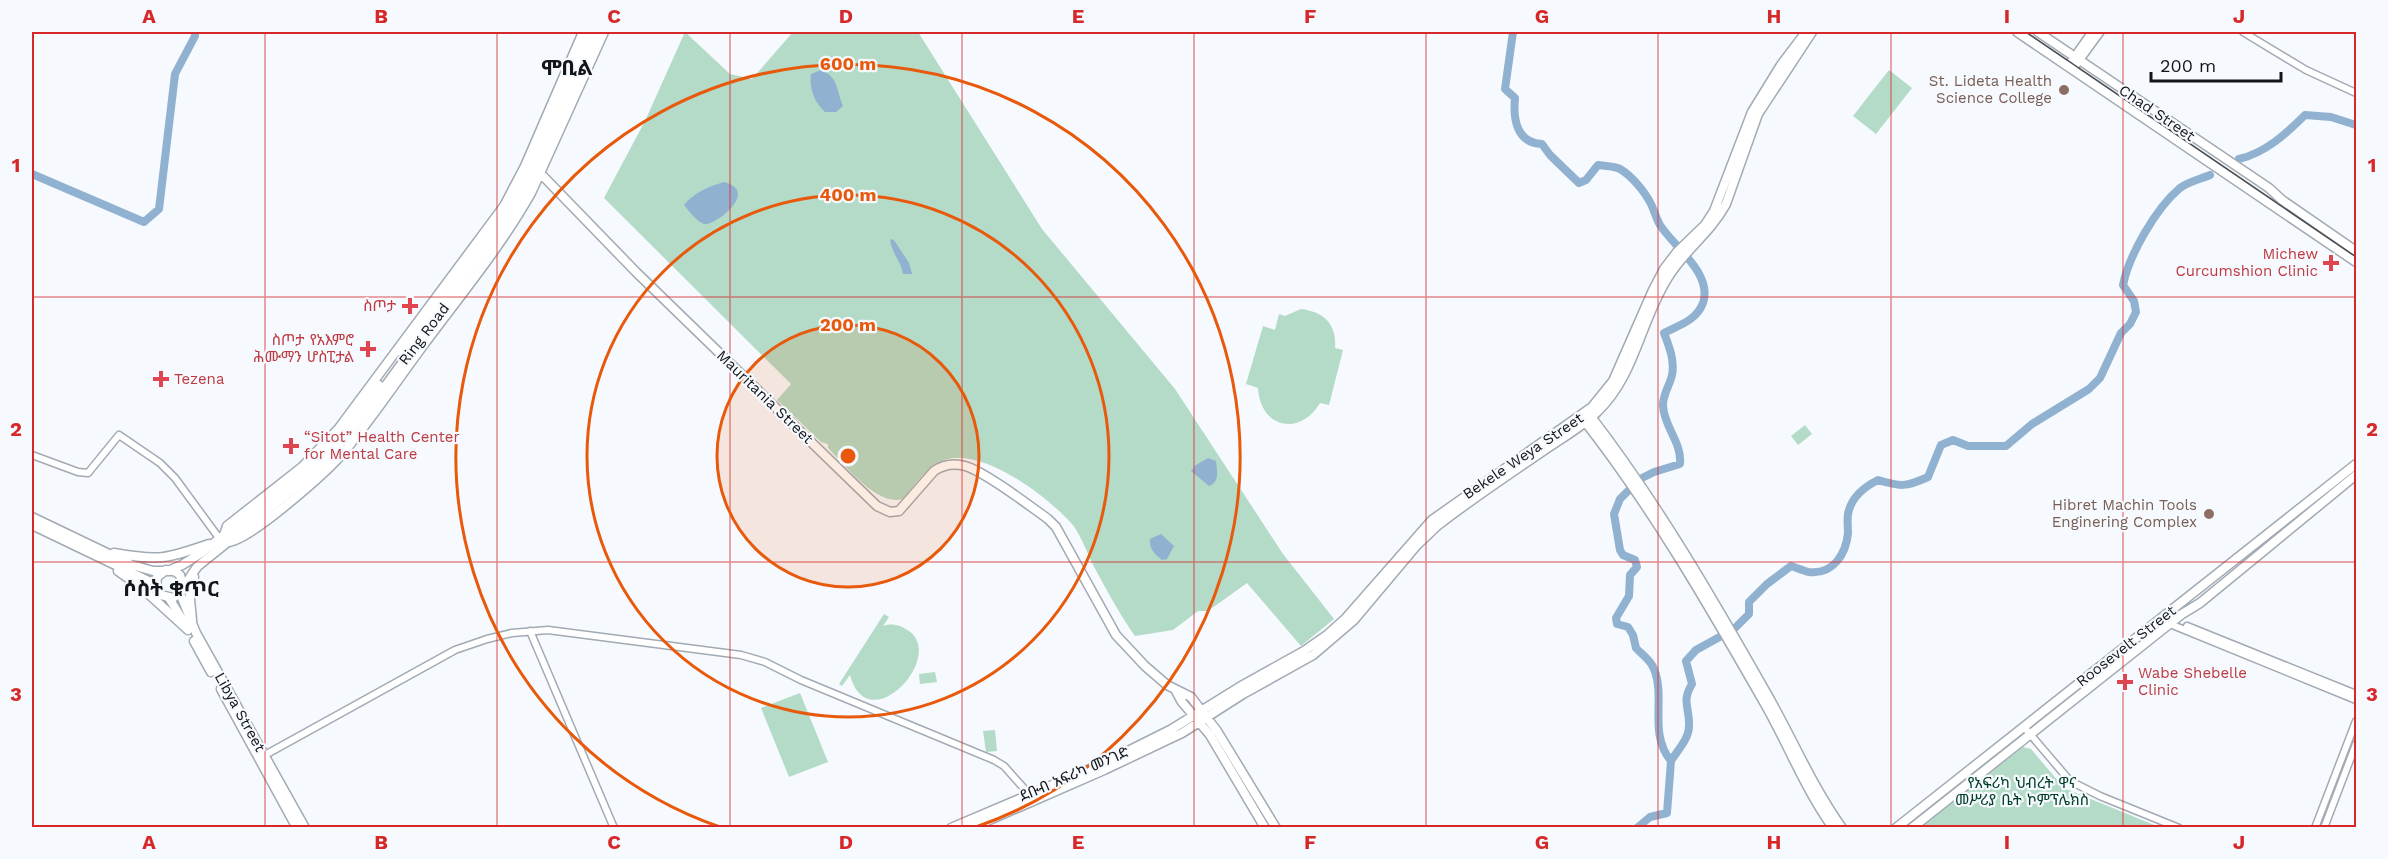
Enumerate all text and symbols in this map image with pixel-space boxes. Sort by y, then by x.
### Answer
text: A [142,4,156,28]
text: B [374,4,388,28]
text: C [607,4,621,28]
text: D [839,4,853,28]
text: E [1072,4,1084,28]
text: F [1304,4,1316,28]
text: G [1535,4,1549,28]
text: H [1767,4,1781,28]
text: I [2004,4,2010,28]
text: J [2233,4,2245,28]
scale bar [2151,45,2282,83]
text: 600 m [820,53,876,74]
district label: ሞቢል [541,55,593,80]
text: 200 m [2160,55,2216,76]
place label: St. Lideta Health Science College [1929,72,2052,107]
street label: Chad Street [2116,81,2199,145]
marker: St. Lideta Health Science College [2057,83,2071,97]
text: 1 [12,153,20,177]
text: 1 [2368,153,2376,177]
text: 400 m [820,184,876,205]
place label: Michew Curcumshion Clinic [2175,245,2318,280]
marker: Michew Curcumshion Clinic [2322,254,2340,272]
place label: ስጦታ [363,297,397,315]
marker: ስጦታ [401,297,419,315]
street label: Ring Road [395,299,453,369]
text: 200 m [820,314,876,335]
place label: ስጦታ የአእምሮ ሕሙማን ሆስፒታል [253,331,354,366]
marker: ስጦታ የአእምሮ ሕሙማን ሆስፒታል [359,340,377,358]
street label: Mauritania Street [713,346,817,448]
marker: Tezena [152,370,170,388]
place label: Tezena [174,370,225,388]
street label: Bekele Weya Street [1459,409,1587,503]
text: 2 [10,417,22,441]
text: 2 [2366,417,2378,441]
place label: “Sitot” Health Center for Mental Care [304,428,460,463]
marker: “Sitot” Health Center for Mental Care [282,437,300,455]
centre of rings [838,446,858,466]
place label: Hibret Machin Tools Enginering Complex [2052,496,2197,531]
marker: Hibret Machin Tools Enginering Complex [2202,507,2216,521]
district label: ሶስት ቁጥር [123,576,219,601]
street label: Roosevelt Street [2073,601,2180,690]
place label: Wabe Shebelle Clinic [2138,664,2247,699]
street label: Libya Street [211,669,270,756]
marker: Wabe Shebelle Clinic [2116,673,2134,691]
text: 3 [10,682,22,706]
text: 3 [2366,682,2378,706]
street label: ደቡብ አፍሪካ መንገድ [1016,743,1132,805]
park label: የአፍሪካ ህብረት ዋና መሥሪያ ቤት ኮምፕሌክስ [1955,774,2089,809]
text: A [142,830,156,854]
text: B [374,830,388,854]
text: C [607,830,621,854]
text: D [839,830,853,854]
text: E [1072,830,1084,854]
text: F [1304,830,1316,854]
text: G [1535,830,1549,854]
text: H [1767,830,1781,854]
text: I [2004,830,2010,854]
text: J [2233,830,2245,854]

